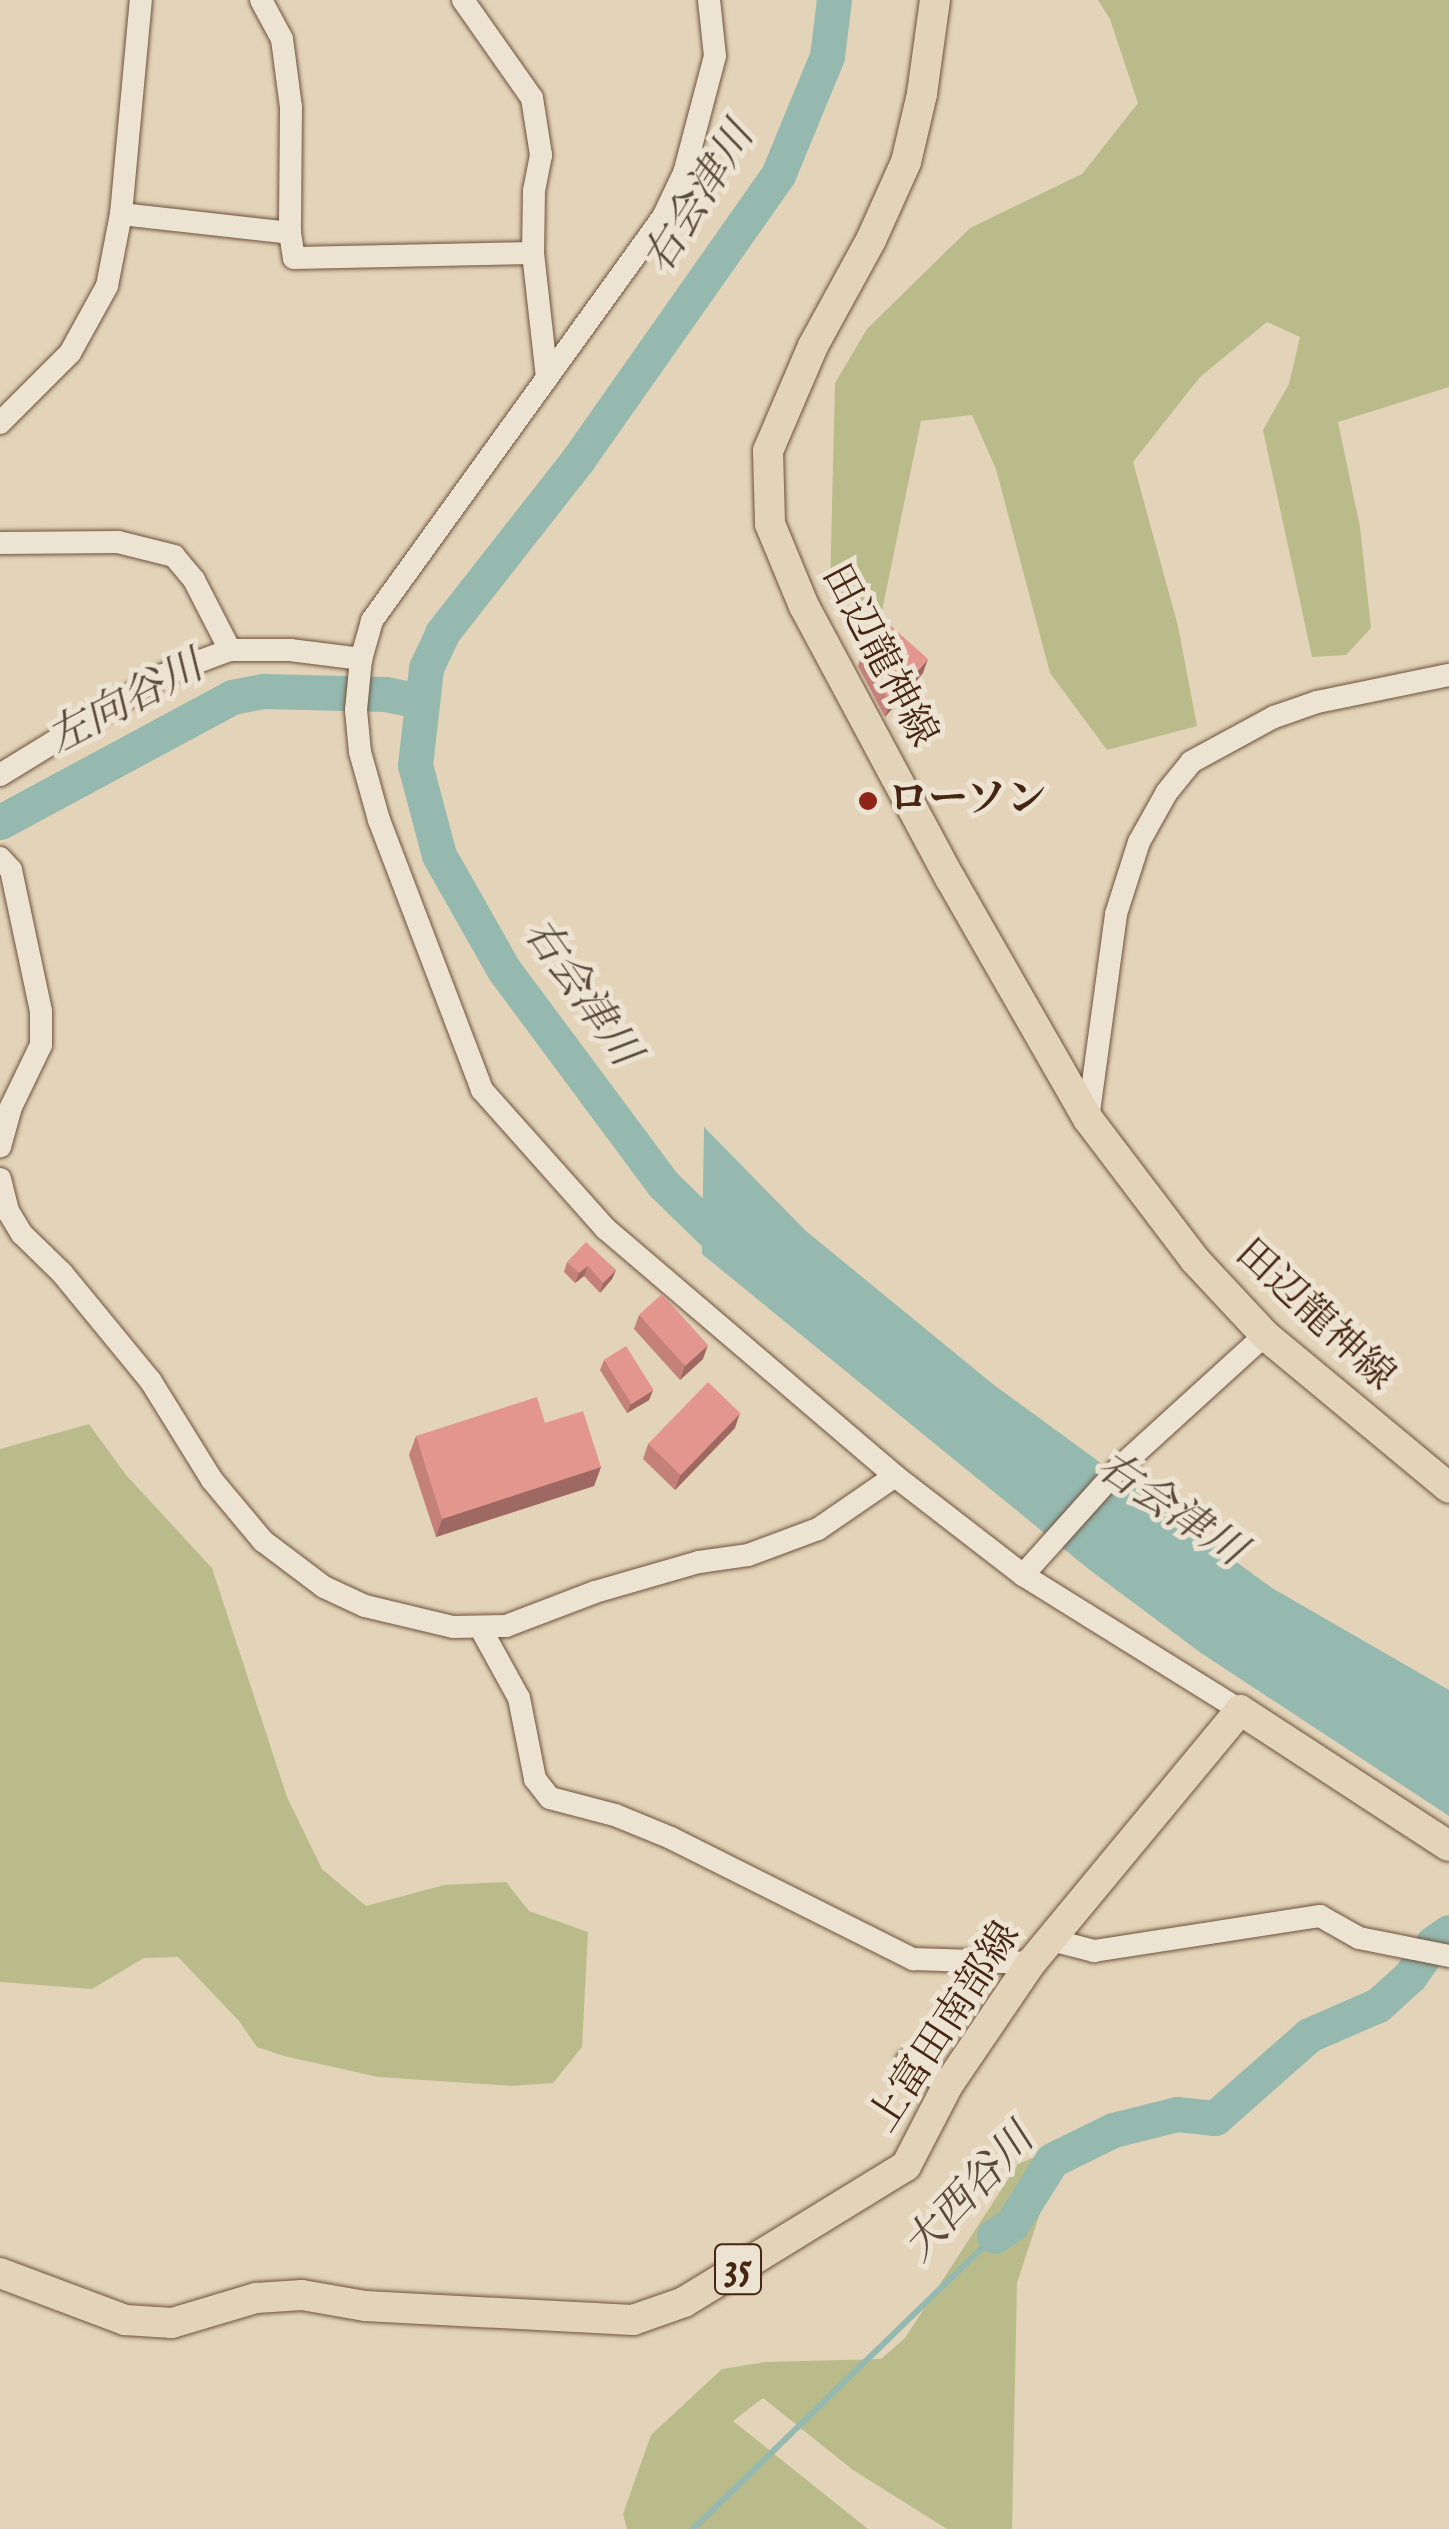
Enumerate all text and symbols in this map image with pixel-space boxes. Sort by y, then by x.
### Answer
water label: 右会津川 [634,114,766,284]
street label: 田辺龍神線 [810,556,946,756]
water label: 左向谷川 [40,642,212,766]
place label: ローソン [888,777,1048,825]
marker: ローソン [857,790,879,812]
water label: 右会津川 [511,910,649,1076]
street label: 田辺龍神線 [1224,1230,1404,1402]
water label: 右会津川 [1086,1442,1254,1578]
street label: 上富田南部線 [861,1914,1031,2142]
water label: 大西谷川 [894,2115,1046,2273]
road number: 35 [713,2236,763,2302]

